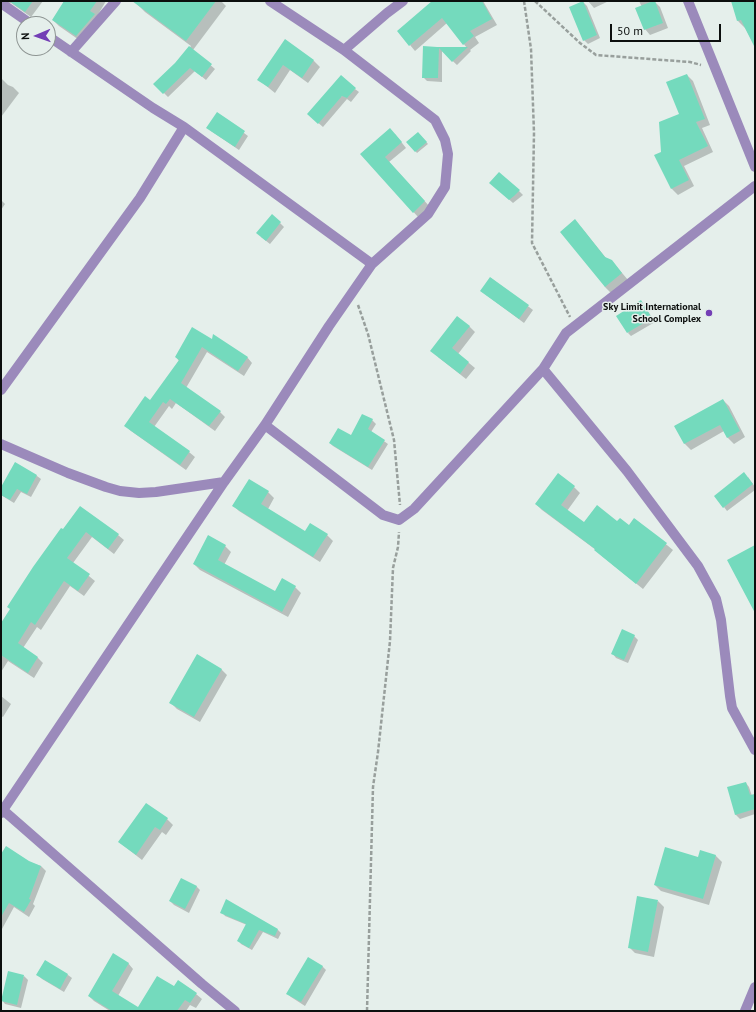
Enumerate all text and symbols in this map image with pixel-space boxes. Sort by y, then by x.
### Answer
north arrow [16,16,56,56]
scale bar [612,16,723,42]
text: 50 m [617,23,643,38]
text: N [18,33,32,40]
place label: Sky Limit International School Complex [603,301,701,324]
marker: Sky Limit International School Complex [704,308,714,318]

